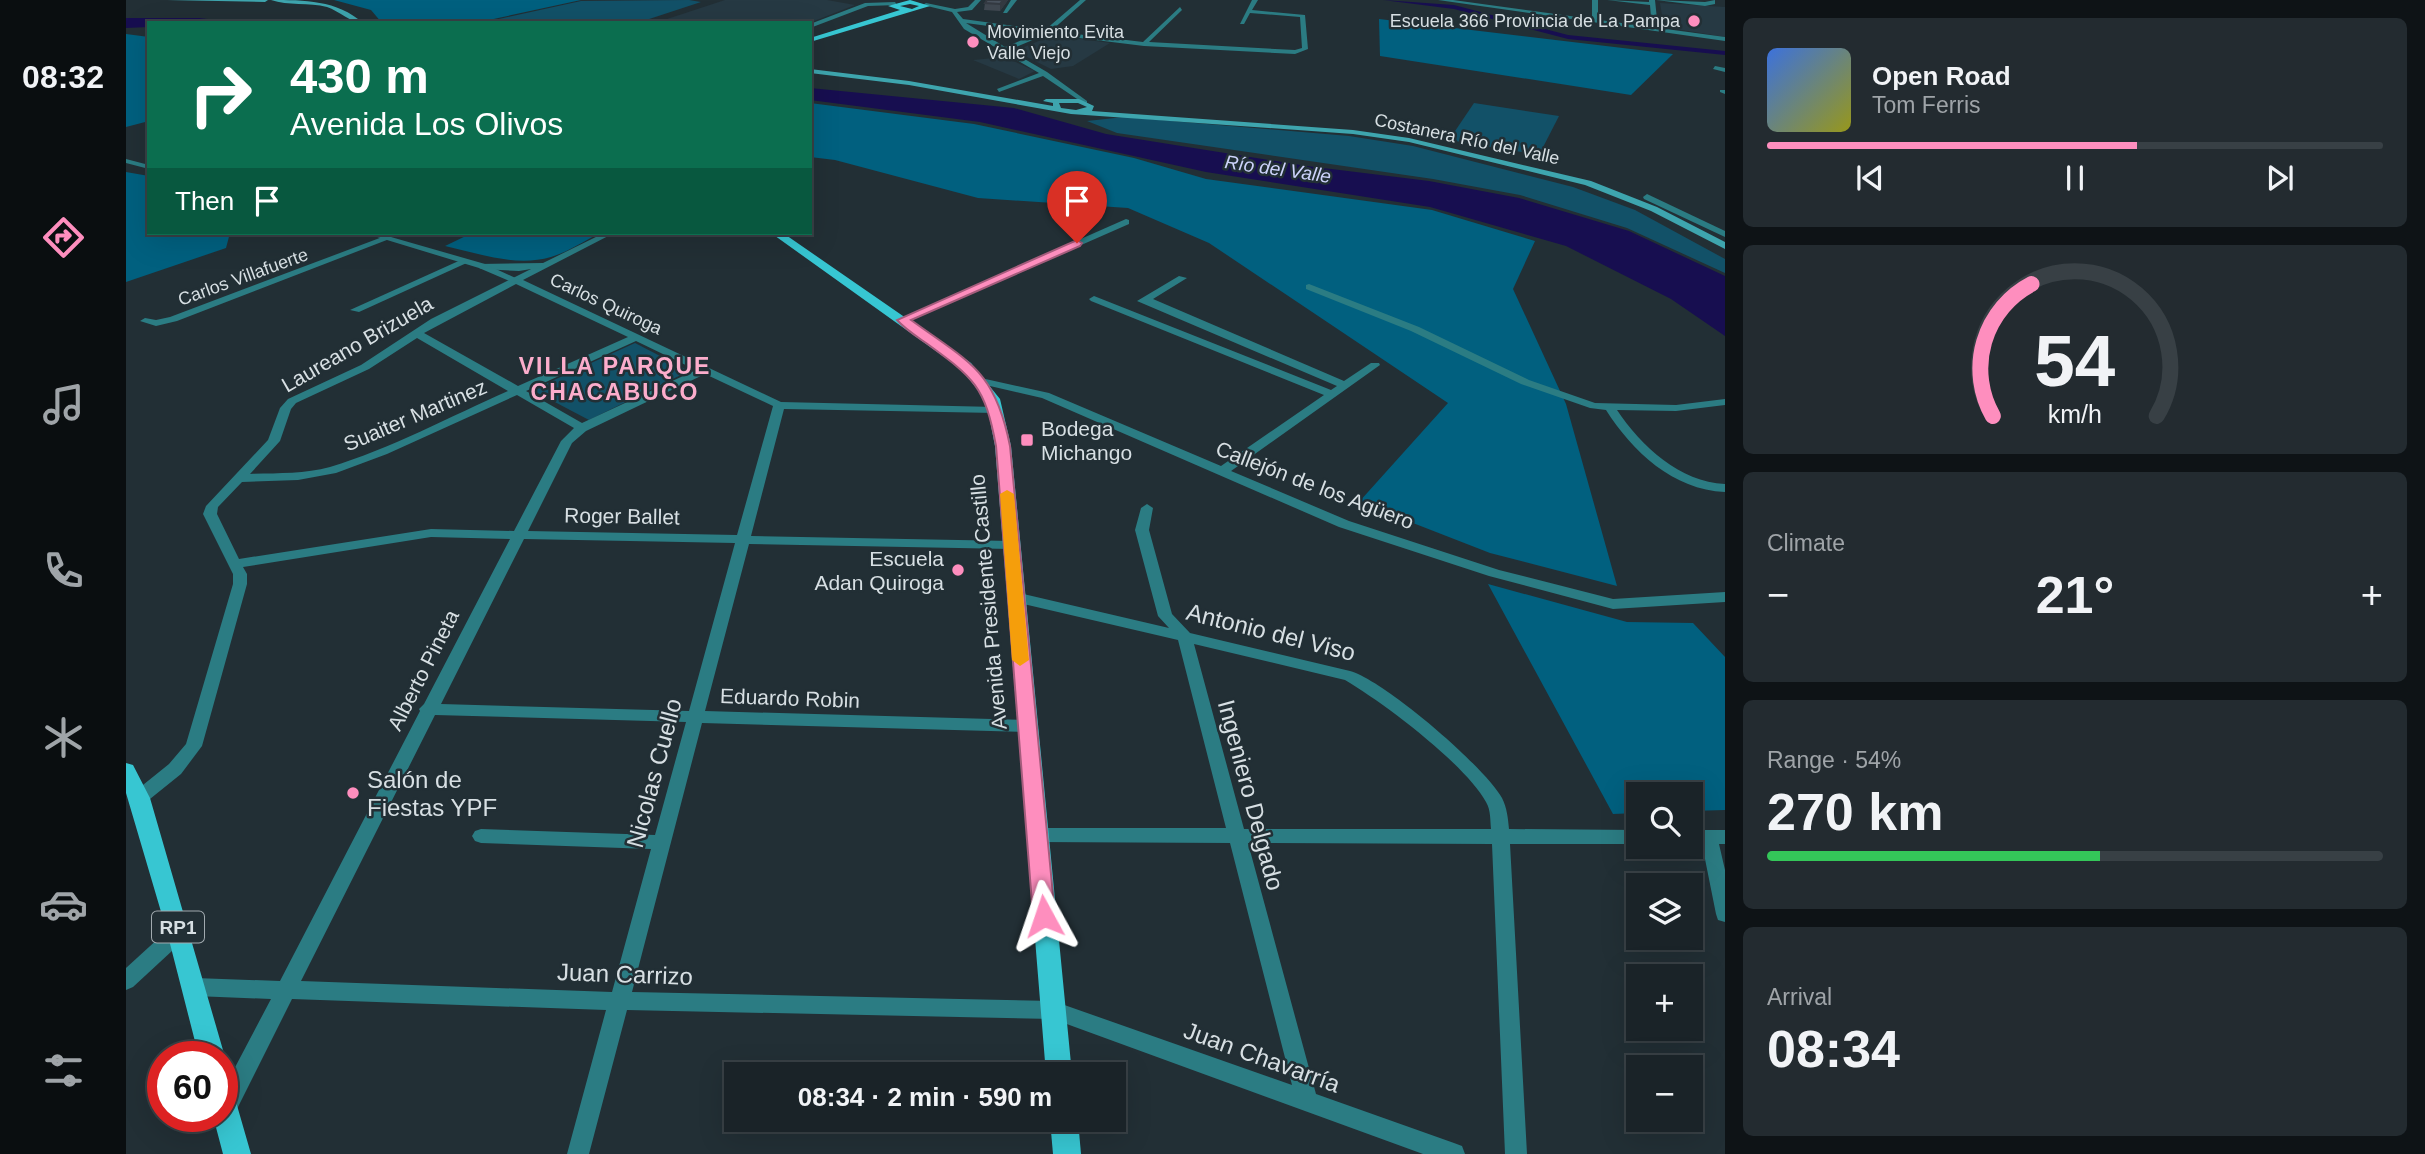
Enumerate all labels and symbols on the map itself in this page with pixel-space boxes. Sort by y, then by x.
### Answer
place label: Escuela 366 Provincia de La Pampa [1390,11,1681,31]
marker: Escuela 366 Provincia de La Pampa [1686,13,1702,29]
place label: Movimiento Evita Valle Viejo [987,22,1125,63]
marker: Movimiento Evita Valle Viejo [965,34,981,50]
street label: Costanera Río del Valle [1373,110,1561,168]
water label: Río del Valle [1224,151,1332,187]
pin [1047,171,1107,243]
street label: Carlos Villafuerte [175,244,311,310]
street label: Carlos Quiroga [547,269,666,339]
street label: Laureano Brizuela [277,291,437,397]
district label: VILLA PARQUE CHACABUCO [519,353,711,405]
street label: Suaiter Martinez [340,375,490,455]
place label: Bodega Michango [1041,417,1132,464]
marker: Bodega Michango [1019,432,1035,448]
street label: Callejón de los Agüero [1213,437,1417,533]
street label: Avenida Presidente Castillo [965,473,1011,731]
street label: Roger Ballet [564,503,680,529]
place label: Escuela Adan Quiroga [814,547,944,594]
marker: Escuela Adan Quiroga [950,562,966,578]
street label: Antonio del Viso [1184,598,1358,666]
street label: Alberto Pineta [383,606,463,734]
street label: Eduardo Robin [720,684,860,712]
street label: Nicolas Cuello [621,695,687,851]
street label: Ingeniero Delgado [1213,697,1289,893]
place label: Salón de Fiestas YPF [367,766,497,821]
marker: Salón de Fiestas YPF [345,785,361,801]
position arrow [1007,879,1081,953]
road number: RP1 [152,911,204,942]
street label: Juan Carrizo [557,958,693,990]
street label: Juan Chavarría [1180,1016,1344,1098]
speed limit sign: 60 [147,1041,238,1132]

